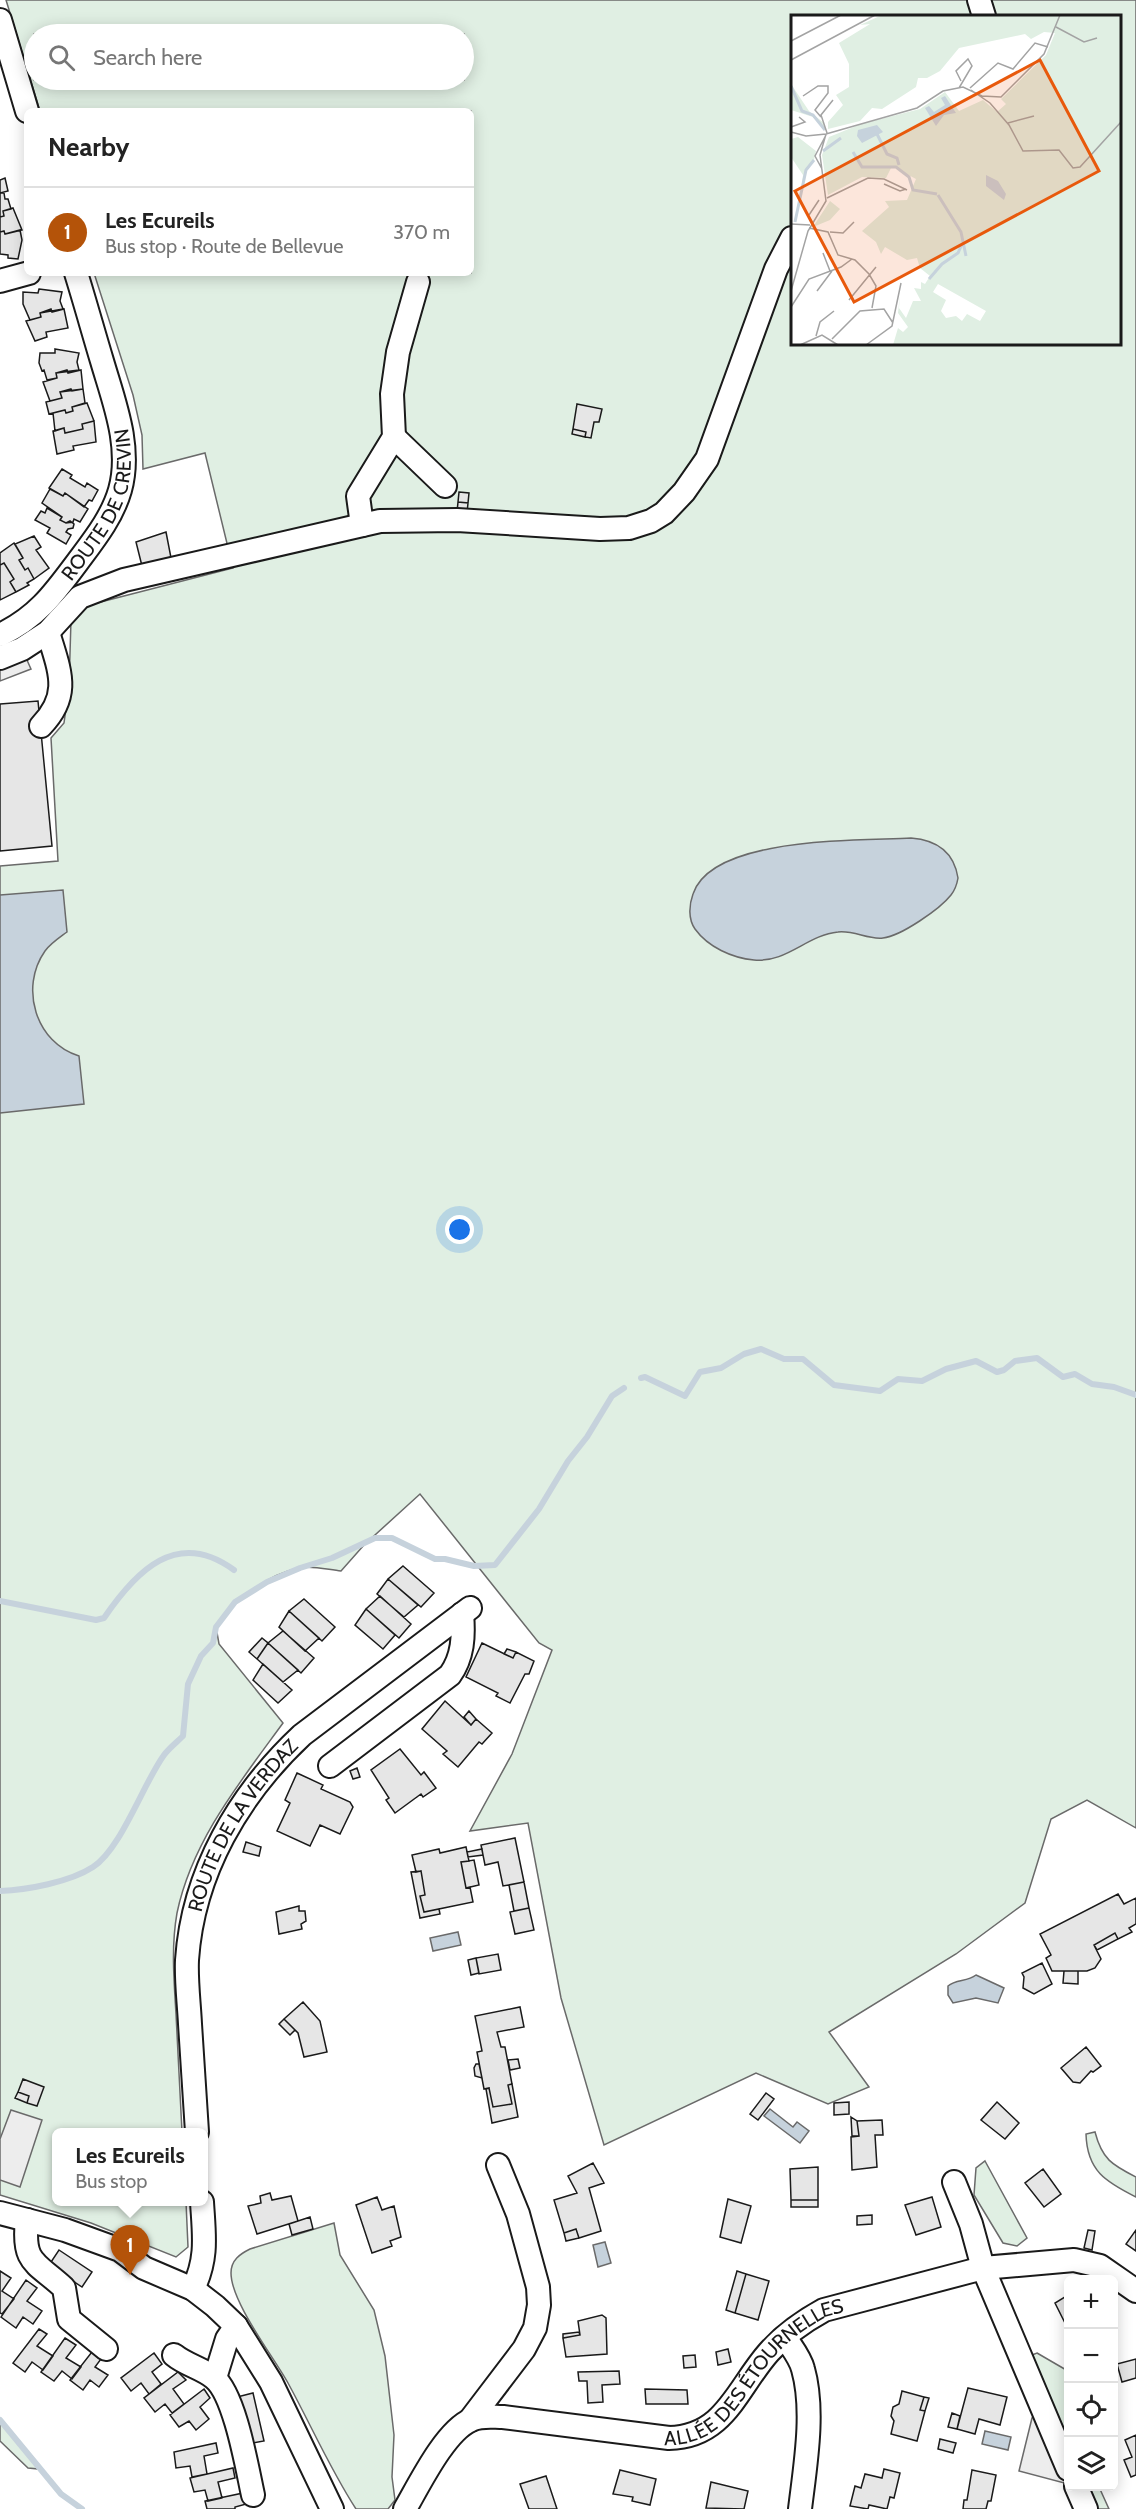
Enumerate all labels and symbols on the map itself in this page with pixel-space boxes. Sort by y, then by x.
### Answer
inset map [791,15,1121,345]
street label: ROUTE DE CREVIN [56,427,136,585]
your location [445,1215,474,1244]
street label: ROUTE DE LA VERDAZ [183,1734,303,1914]
pin: 1 [110,2226,150,2275]
street label: ALLÉE DES ÉTOURNELLES [664,2293,846,2450]

